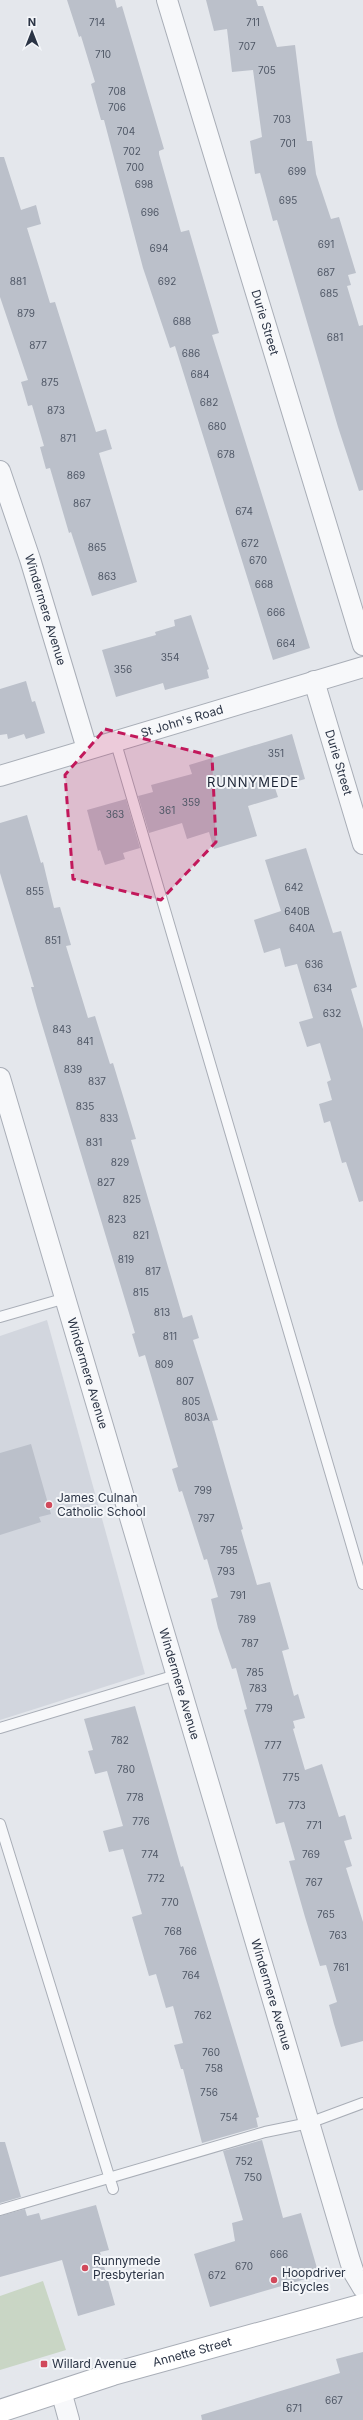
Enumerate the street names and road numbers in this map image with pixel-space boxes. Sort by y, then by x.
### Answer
street label: Durie Street [248,288,282,357]
street label: Windermere Avenue [22,552,69,667]
street label: St John's Road [139,701,225,740]
street label: Durie Street [322,728,356,797]
street label: Windermere Avenue [64,1316,111,1431]
street label: Windermere Avenue [156,1626,203,1741]
street label: Windermere Avenue [248,1937,295,2052]
street label: Annette Street [151,2334,233,2370]

